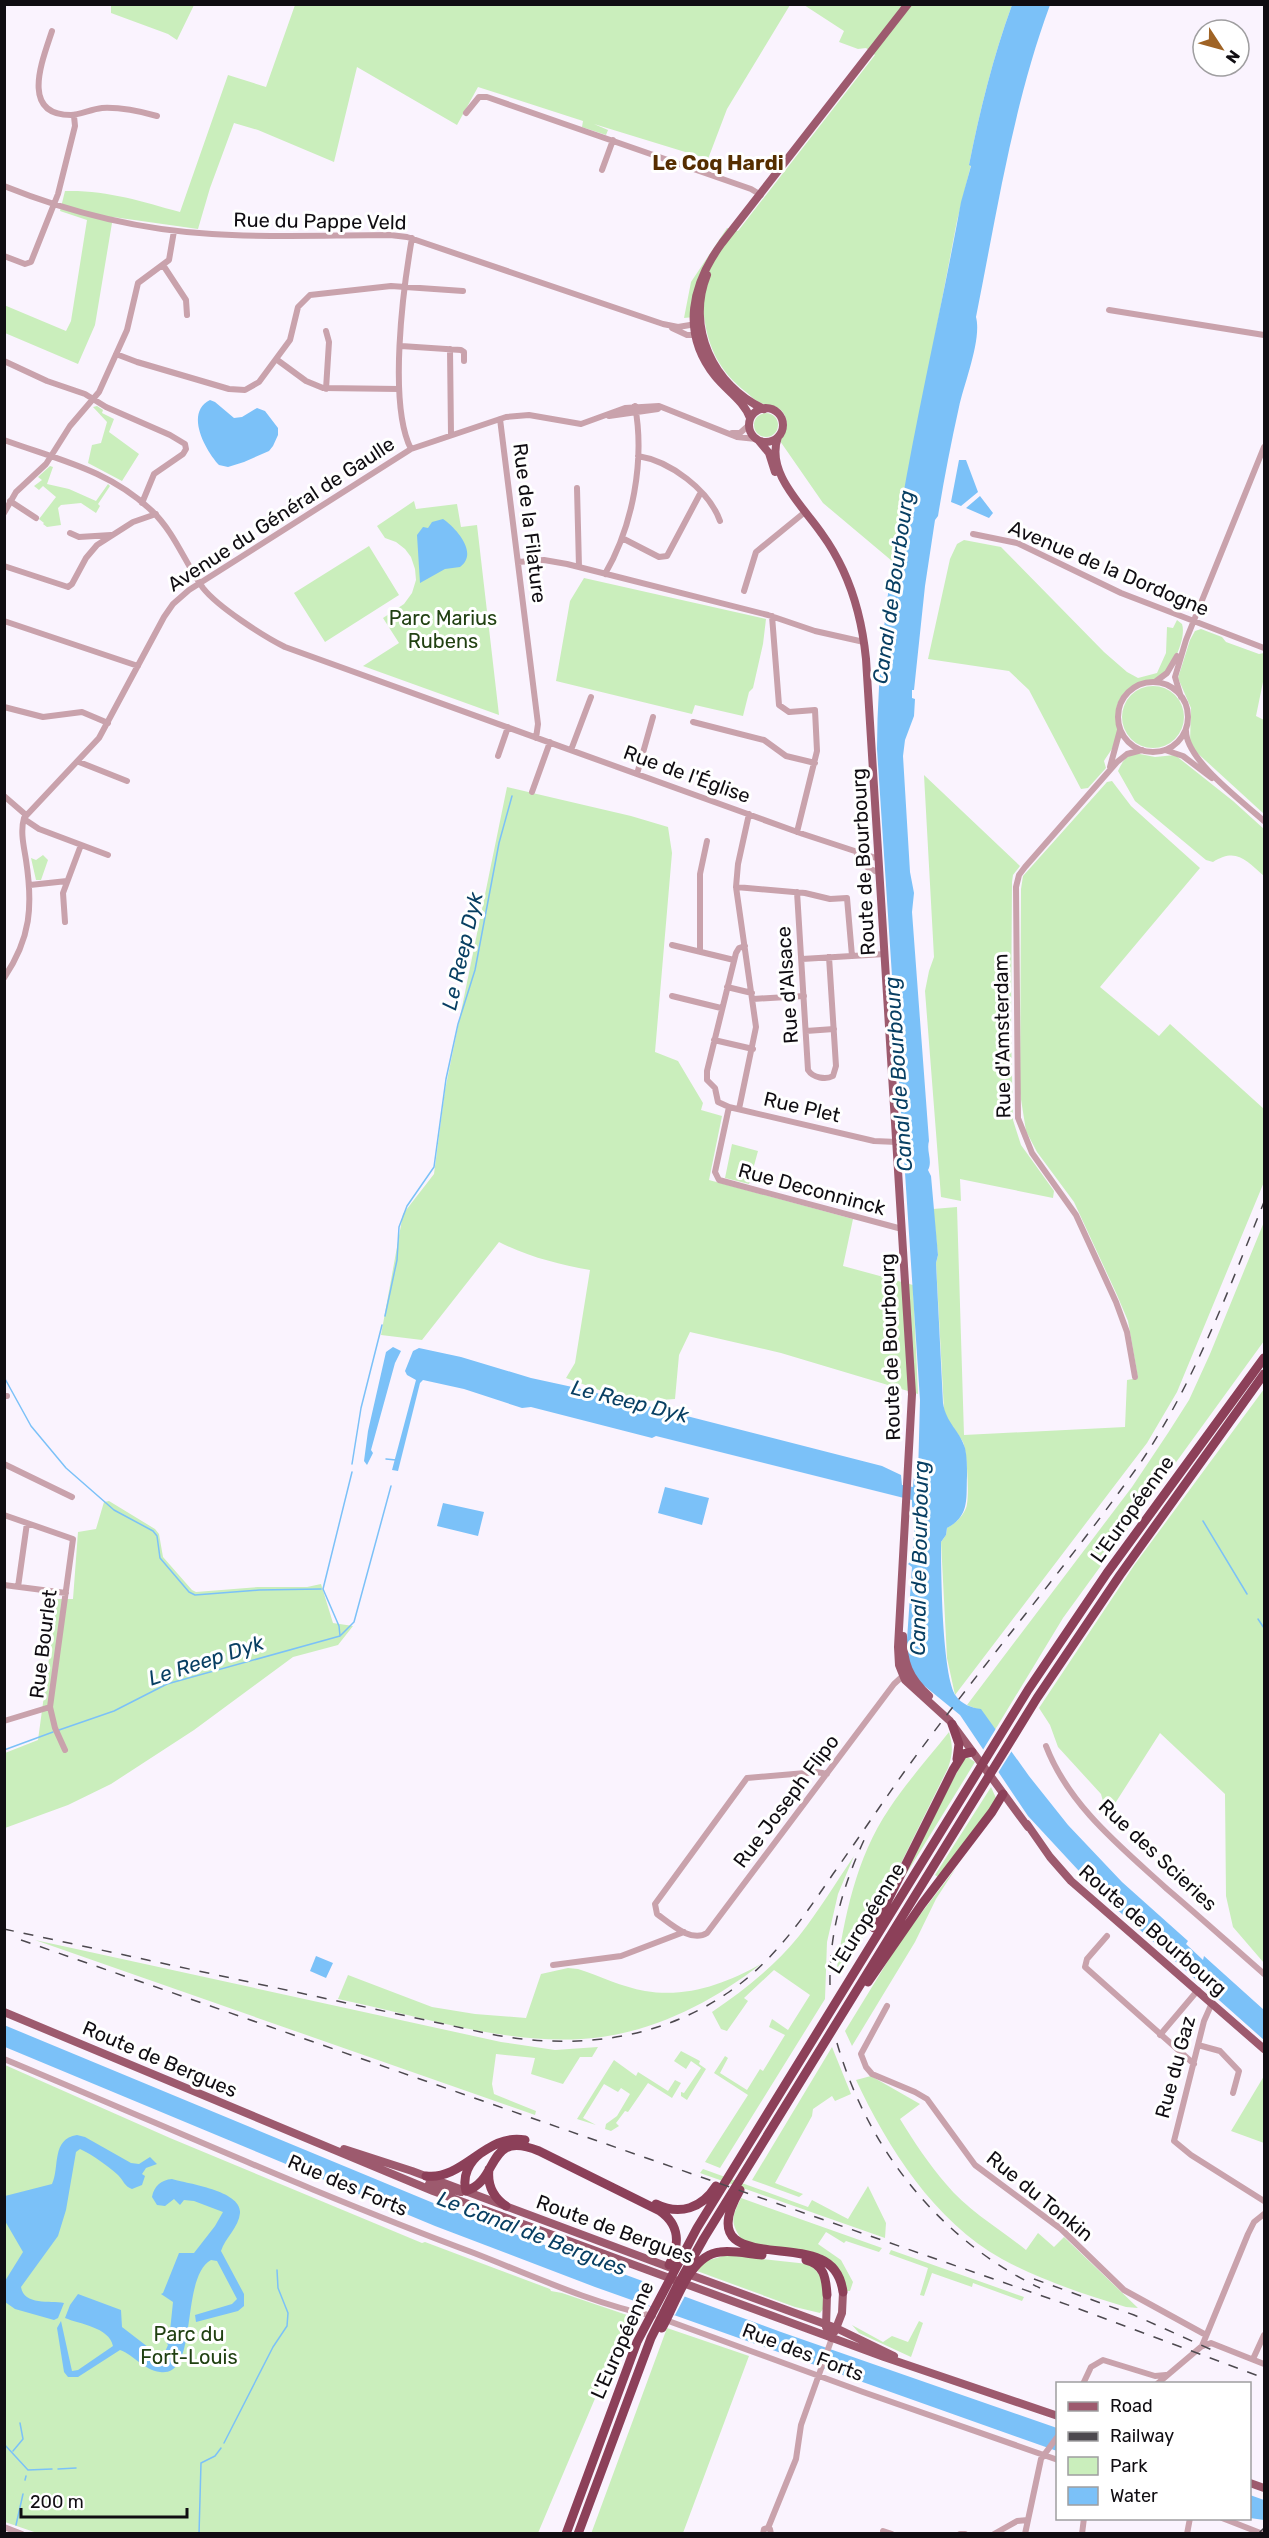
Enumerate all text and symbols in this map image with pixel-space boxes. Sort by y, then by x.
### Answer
north arrow [1191,18,1251,78]
text: N [1222,46,1244,67]
district label: Le Coq Hardi [652,150,784,175]
street label: Rue du Pappe Veld [233,207,407,235]
street label: Avenue du Général de Gaulle [163,432,399,596]
street label: Rue de la Filature [508,442,552,604]
water label: Canal de Bourbourg [867,489,919,685]
street label: Avenue de la Dordogne [1005,515,1213,621]
park label: Parc Marius Rubens [389,606,497,653]
street label: Rue de l'Église [620,740,754,808]
street label: Route de Bourbourg [846,768,880,956]
water label: Le Reep Dyk [436,889,488,1012]
street label: Rue d'Alsace [771,925,803,1045]
street label: Rue d'Amsterdam [989,953,1015,1119]
water label: Canal de Bourbourg [879,976,917,1172]
street label: Rue Plet [761,1087,843,1127]
street label: Rue Deconninck [736,1158,889,1220]
street label: Route de Bourbourg [875,1253,905,1441]
water label: Le Reep Dyk [569,1374,692,1428]
street label: L'Européenne [1085,1451,1179,1567]
water label: Canal de Bourbourg [905,1460,933,1656]
street label: Rue Bourlet [24,1588,62,1700]
water label: Le Reep Dyk [145,1629,268,1690]
street label: Rue Joseph Flipo [728,1730,844,1872]
street label: Rue des Scieries [1094,1794,1222,1916]
street label: L'Européenne [822,1858,910,1978]
street label: Route de Bourbourg [1074,1859,1232,2001]
street label: Rue du Gaz [1150,2013,1200,2121]
street label: Route de Bergues [79,2016,241,2102]
street label: Rue du Tonkin [982,2146,1098,2246]
street label: Rue des Forts [284,2149,412,2221]
water label: Le Canal de Bergues [434,2185,630,2281]
street label: Route de Bergues [533,2189,697,2269]
street label: L'Européenne [585,2277,659,2403]
street label: Rue des Forts [739,2318,867,2386]
park label: Parc du Fort-Louis [140,2322,238,2369]
legend [1056,2382,1251,2520]
text: Road [1110,2395,1153,2417]
text: Railway [1110,2425,1174,2447]
text: Park [1110,2455,1148,2477]
scale bar [21,2481,188,2519]
text: Water [1110,2485,1158,2507]
text: 200 m [30,2491,84,2513]

